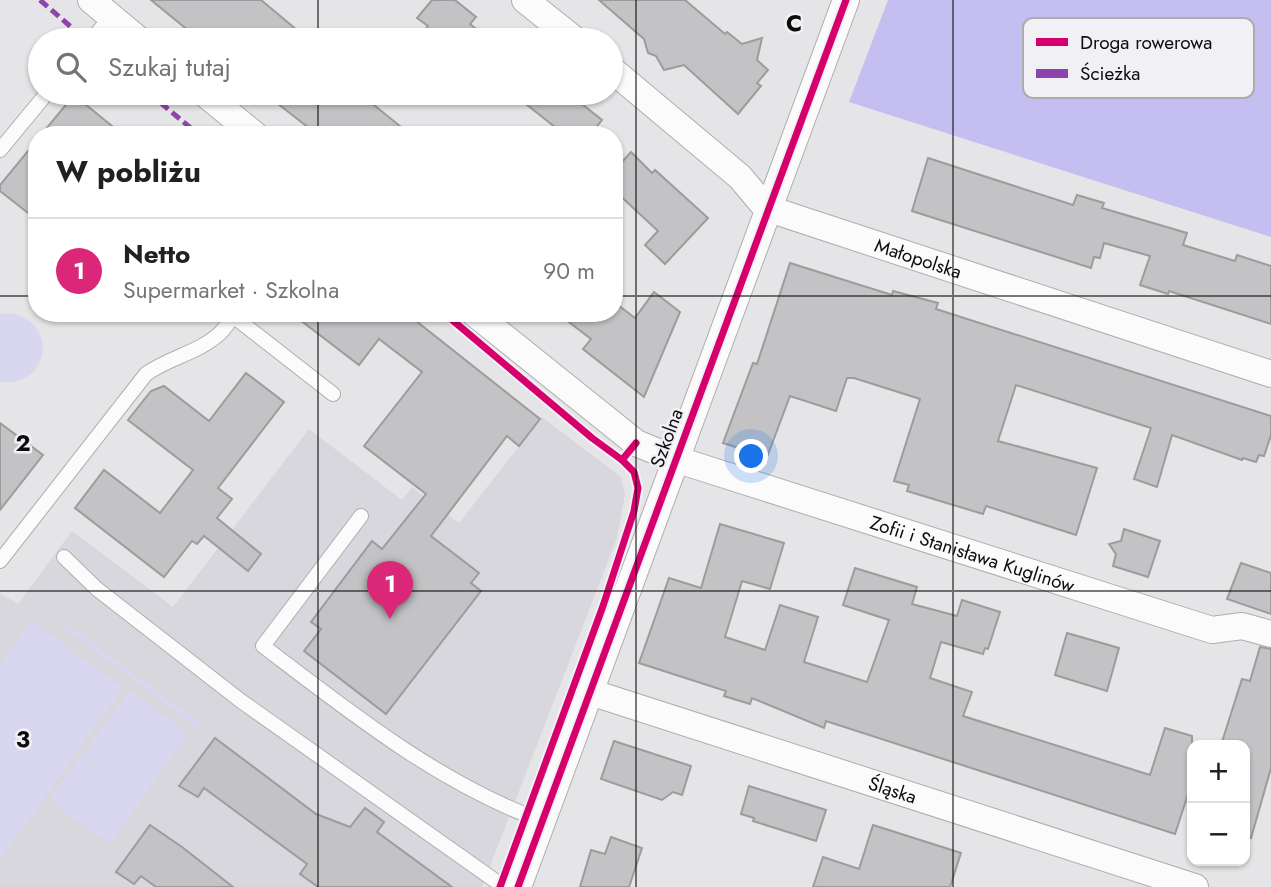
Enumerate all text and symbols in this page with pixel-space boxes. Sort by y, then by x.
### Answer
text: C [786,6,802,40]
legend [1023,18,1254,98]
search box [28,28,623,105]
text: Droga rowerowa [1080,29,1212,56]
icon: search [52,48,90,86]
text: Szukaj tutaj [108,48,231,86]
text: Ścieżka [1080,60,1140,87]
text: W pobliżu [56,150,201,193]
street label: Małopolska [871,232,965,285]
text: Netto [123,235,190,273]
text: 1 [73,254,85,288]
text: 90 m [543,254,595,288]
text: Supermarket · Szkolna [123,273,339,307]
street label: Szkolna [643,405,690,471]
text: 2 [15,426,31,460]
your location [734,439,768,473]
street label: Zofii i Stanisława Kuglinów [867,509,1078,599]
pin: 1 [367,561,413,619]
text: 3 [16,722,30,756]
map controls [1187,740,1250,866]
button: + [1187,740,1250,803]
street label: Śląska [865,770,920,810]
button: − [1187,803,1250,866]

